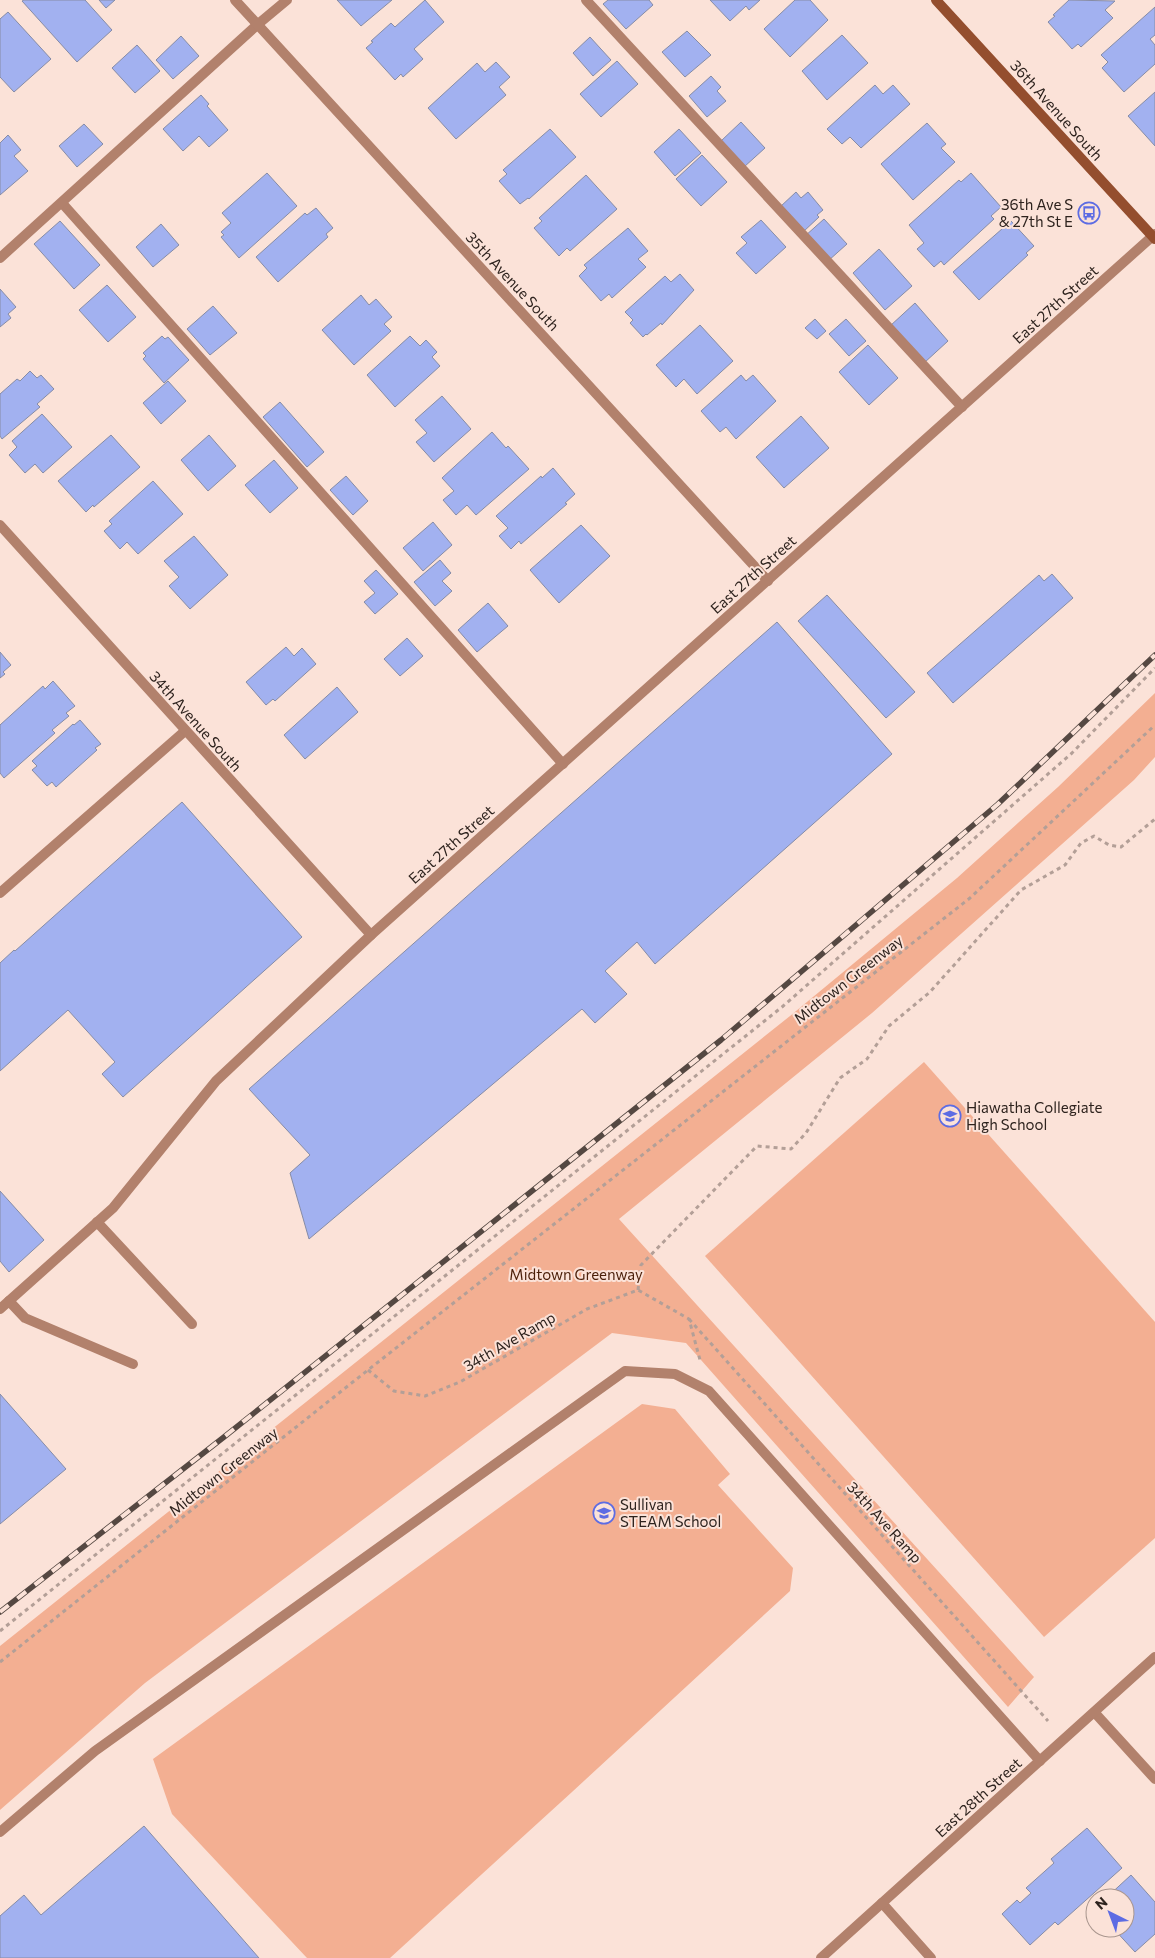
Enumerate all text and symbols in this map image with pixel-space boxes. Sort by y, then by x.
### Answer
street label: 36th Avenue South [1007,56,1107,164]
place label: 36th Ave S & 27th St E [999,195,1073,230]
bus stop icon: 36th Ave S & 27th St E [1077,201,1101,225]
street label: 35th Avenue South [463,228,563,334]
street label: East 27th Street [1009,261,1101,347]
street label: East 27th Street [707,531,799,617]
street label: 34th Avenue South [146,667,246,775]
street label: East 27th Street [405,801,497,887]
street label: Midtown Greenway [790,931,906,1027]
place label: Hiawatha Collegiate High School [966,1098,1103,1133]
school or university icon: Hiawatha Collegiate High School [938,1104,962,1128]
park label: Midtown Greenway [509,1265,643,1283]
street label: 34th Ave Ramp [460,1307,558,1375]
street label: Midtown Greenway [165,1423,281,1519]
street label: 34th Ave Ramp [844,1478,926,1566]
place label: Sullivan STEAM School [620,1495,721,1530]
school or university icon: Sullivan STEAM School [592,1501,616,1525]
street label: East 28th Street [931,1754,1025,1840]
north arrow [1085,1888,1135,1938]
text: N [1091,1893,1111,1913]

